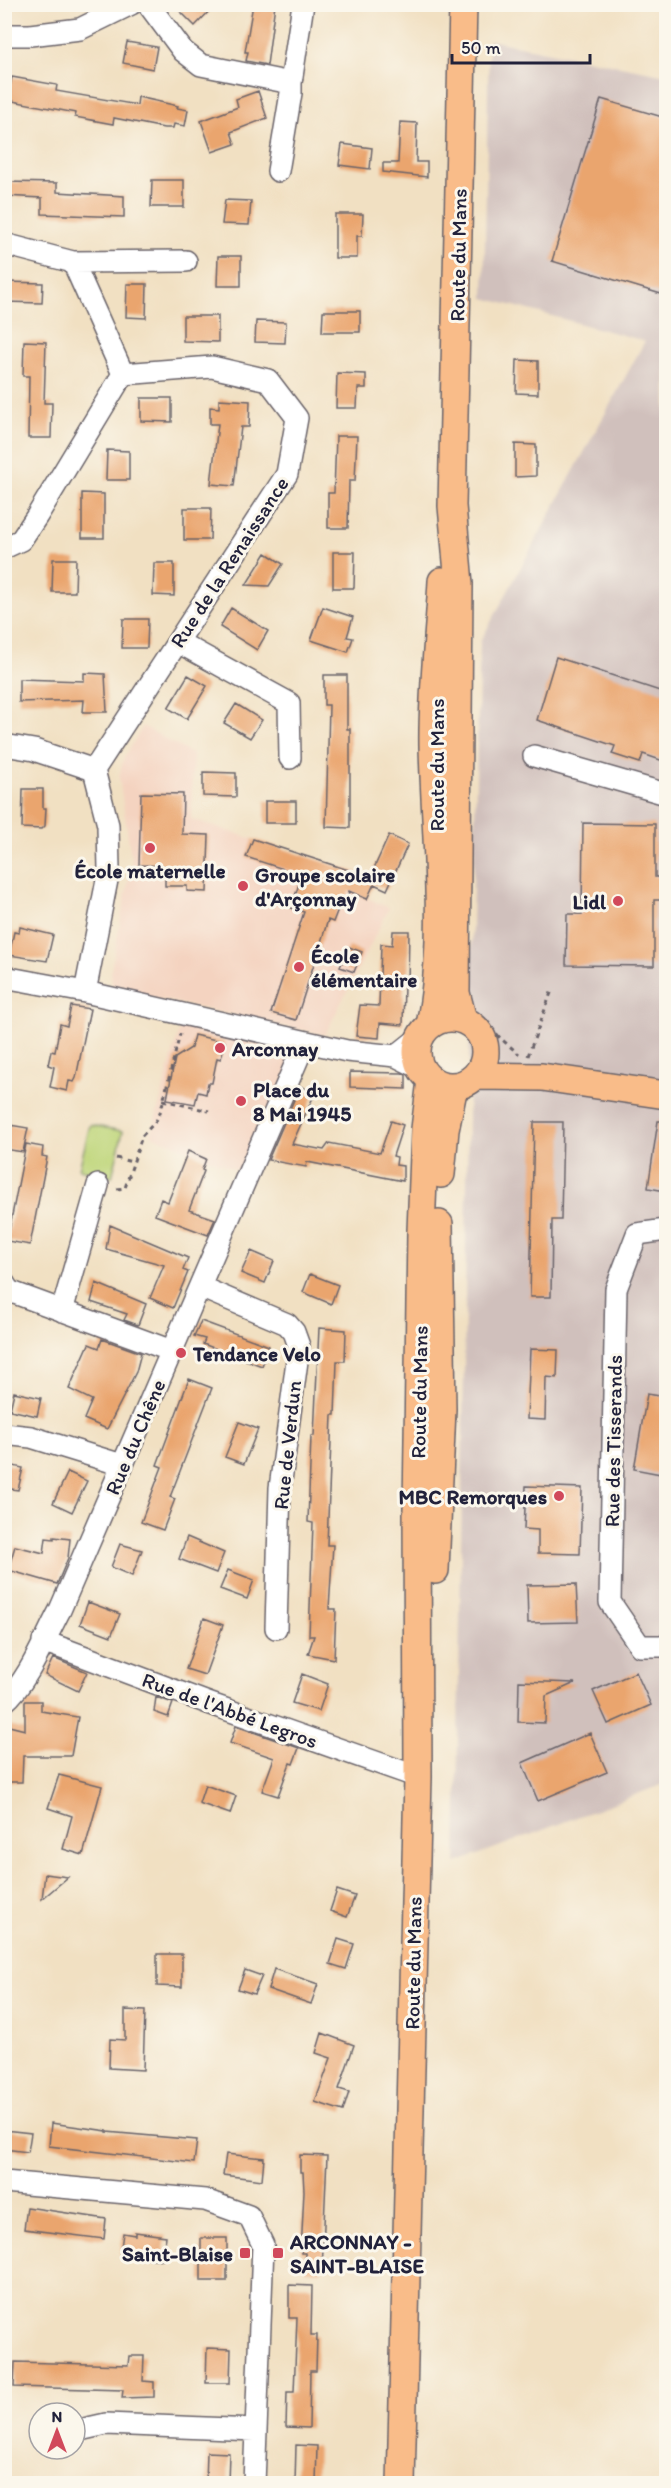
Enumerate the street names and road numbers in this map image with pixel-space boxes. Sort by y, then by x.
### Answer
street label: Route du Mans [444,188,472,322]
street label: Rue de la Renaissance [164,472,294,652]
street label: Route du Mans [424,698,449,832]
street label: Route du Mans [405,1325,433,1459]
street label: Rue des Tisserands [599,1355,627,1527]
street label: Rue du Chêne [99,1375,171,1499]
street label: Rue de Verdun [268,1379,306,1511]
street label: Rue de l'Abbé Legros [139,1667,321,1753]
street label: Route du Mans [399,1896,427,2030]

